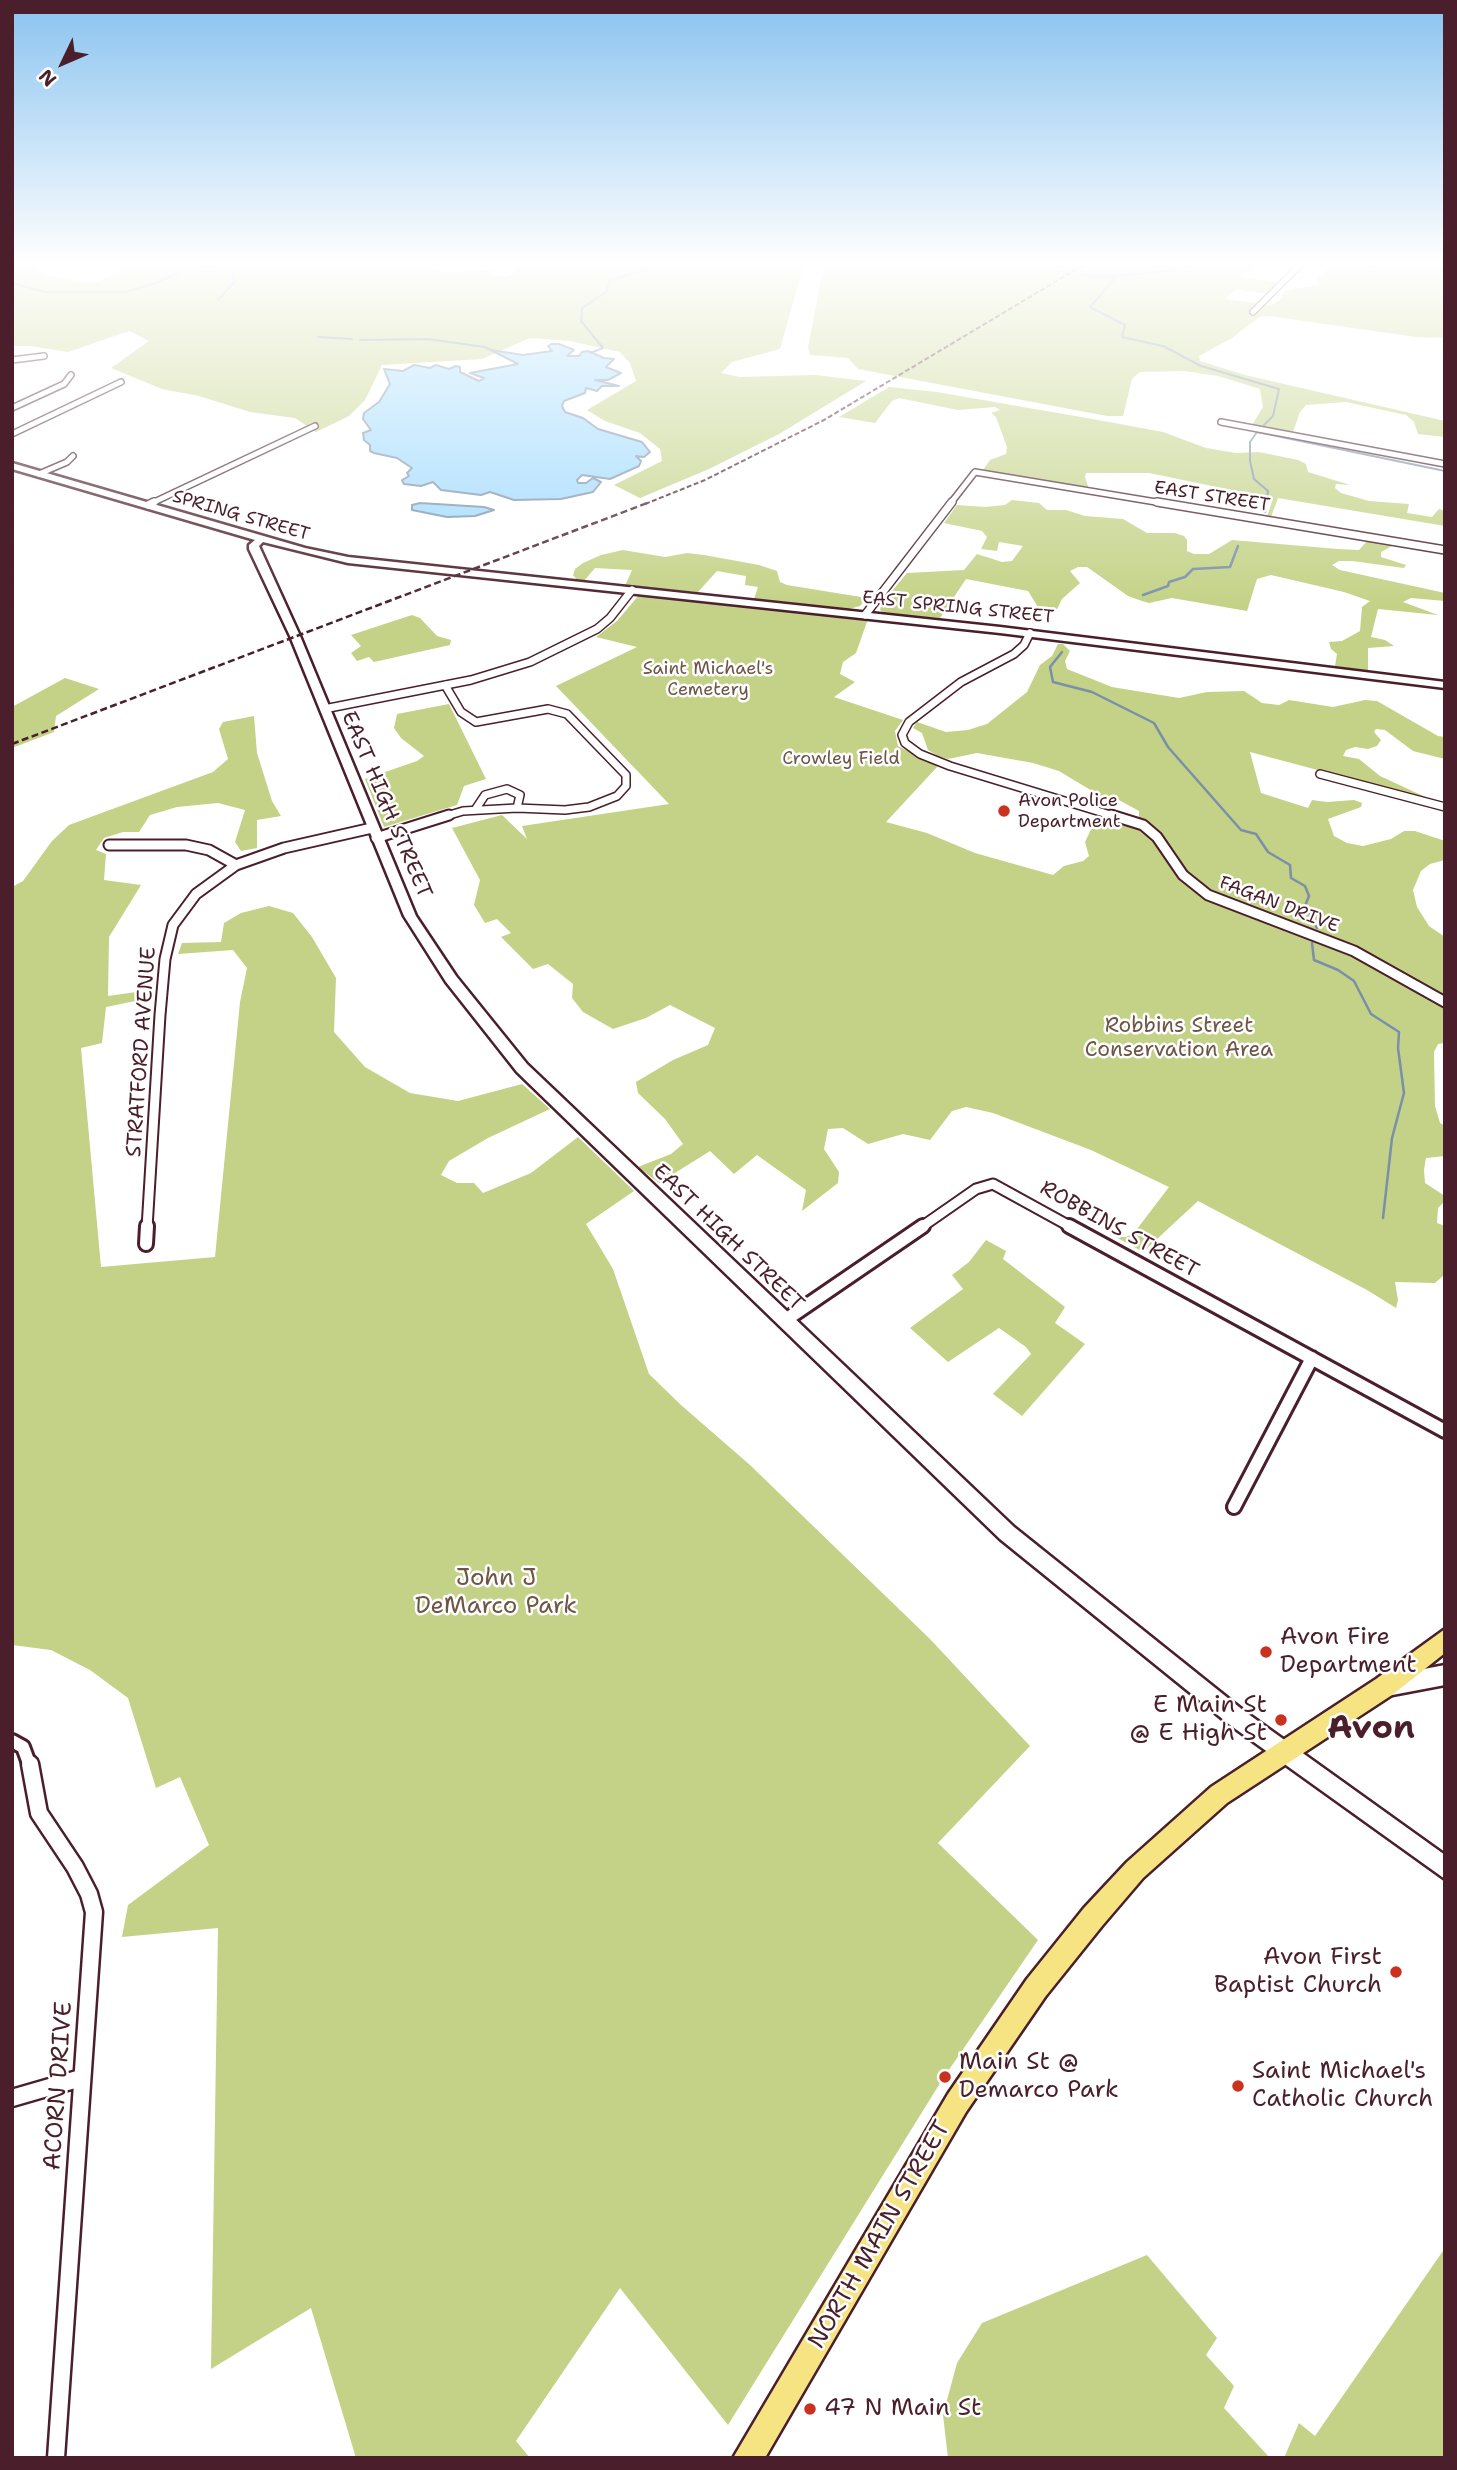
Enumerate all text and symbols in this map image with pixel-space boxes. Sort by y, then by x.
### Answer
north arrow [28,28,98,98]
text: N [33,64,62,92]
street label: EAST STREET [1153,477,1271,517]
street label: SPRING STREET [170,486,312,546]
street label: EAST SPRING STREET [861,587,1055,629]
park label: Saint Michael's Cemetery [643,658,773,700]
street label: EAST HIGH STREET [335,708,437,902]
park label: Crowley Field [782,748,900,770]
place label: Avon Police Department [1018,790,1121,832]
marker: Avon Police Department [996,803,1012,819]
street label: FAGAN DRIVE [1216,872,1342,938]
street label: STRATFORD AVENUE [122,946,162,1158]
park label: Robbins Street Conservation Area [1085,1014,1273,1064]
street label: EAST HIGH STREET [647,1159,809,1317]
street label: ROBBINS STREET [1035,1176,1203,1284]
park label: John J DeMarco Park [415,1565,577,1621]
place label: Avon Fire Department [1280,1624,1417,1680]
marker: Avon Fire Department [1258,1644,1274,1660]
place label: E Main St @ E High St [1130,1692,1267,1748]
district label: Avon [1327,1709,1415,1749]
marker: E Main St @ E High St [1273,1712,1289,1728]
place label: Avon First Baptist Church [1214,1944,1382,2000]
marker: Avon First Baptist Church [1388,1964,1404,1980]
street label: ACORN DRIVE [39,2001,79,2171]
place label: Main St @ Demarco Park [959,2049,1119,2105]
place label: Saint Michael's Catholic Church [1252,2058,1433,2114]
marker: Main St @ Demarco Park [937,2069,953,2085]
marker: Saint Michael's Catholic Church [1230,2078,1246,2094]
street label: NORTH MAIN STREET [803,2116,957,2354]
place label: 47 N Main St [824,2395,982,2423]
marker: 47 N Main St [802,2401,818,2417]

